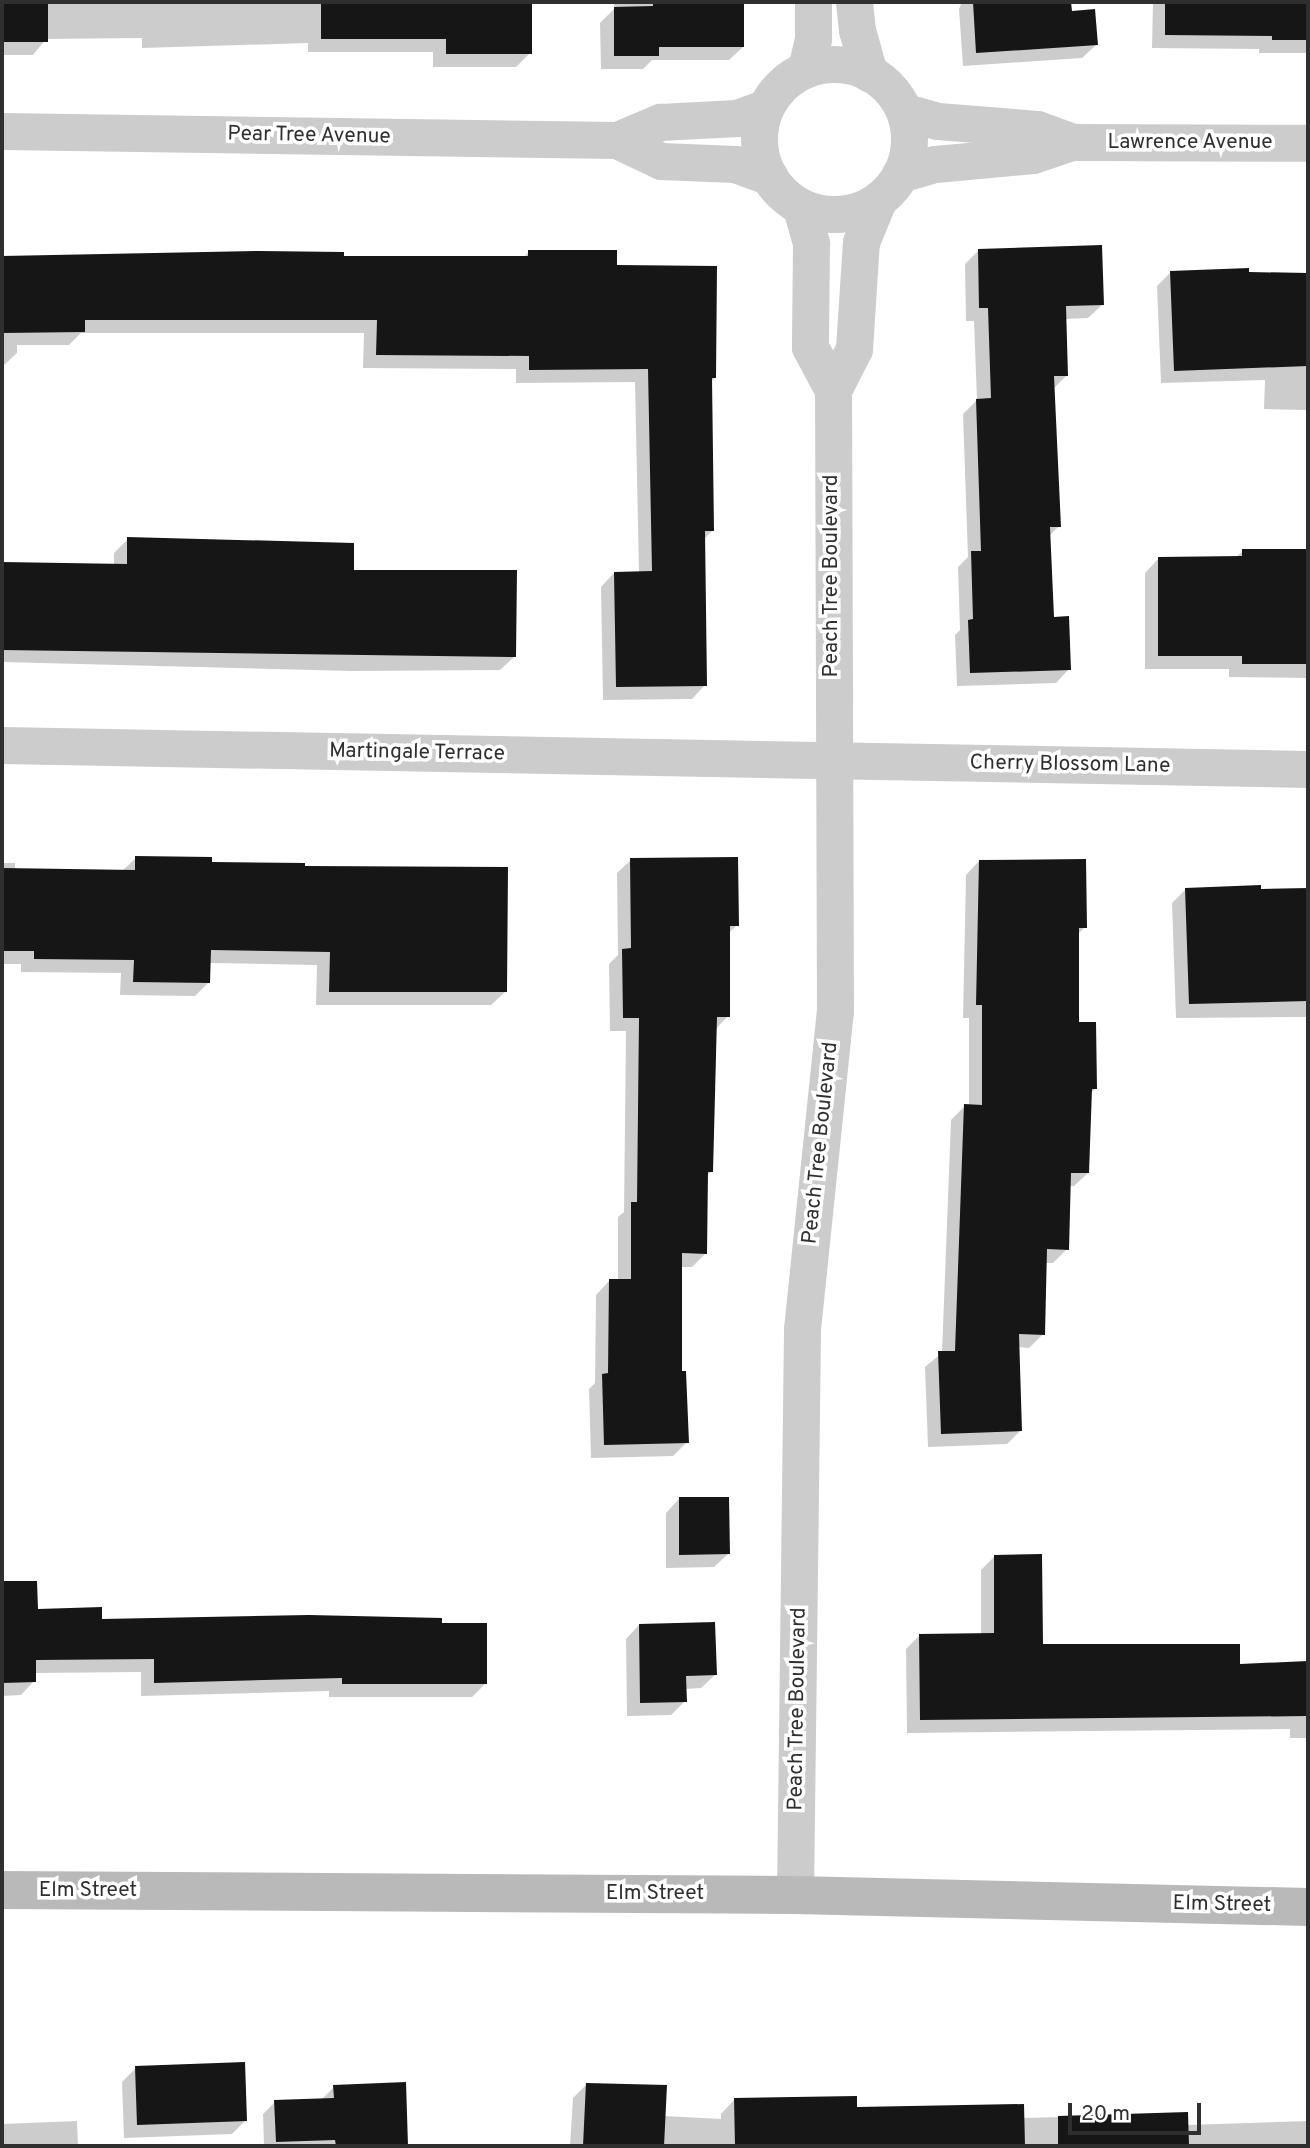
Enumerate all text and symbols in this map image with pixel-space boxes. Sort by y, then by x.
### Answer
street label: Pear Tree Avenue [226,122,392,150]
street label: Lawrence Avenue [1107,130,1273,156]
street label: Peach Tree Boulevard [819,474,845,678]
street label: Martingale Terrace [328,739,506,767]
street label: Cherry Blossom Lane [969,751,1171,779]
street label: Peach Tree Boulevard [798,1040,844,1246]
street label: Peach Tree Boulevard [784,1607,812,1811]
street label: Elm Street [39,1878,137,1904]
street label: Elm Street [606,1881,704,1907]
street label: Elm Street [1172,1892,1272,1918]
scale bar [1072,2088,1205,2132]
text: 20 m [1081,2101,1130,2128]

